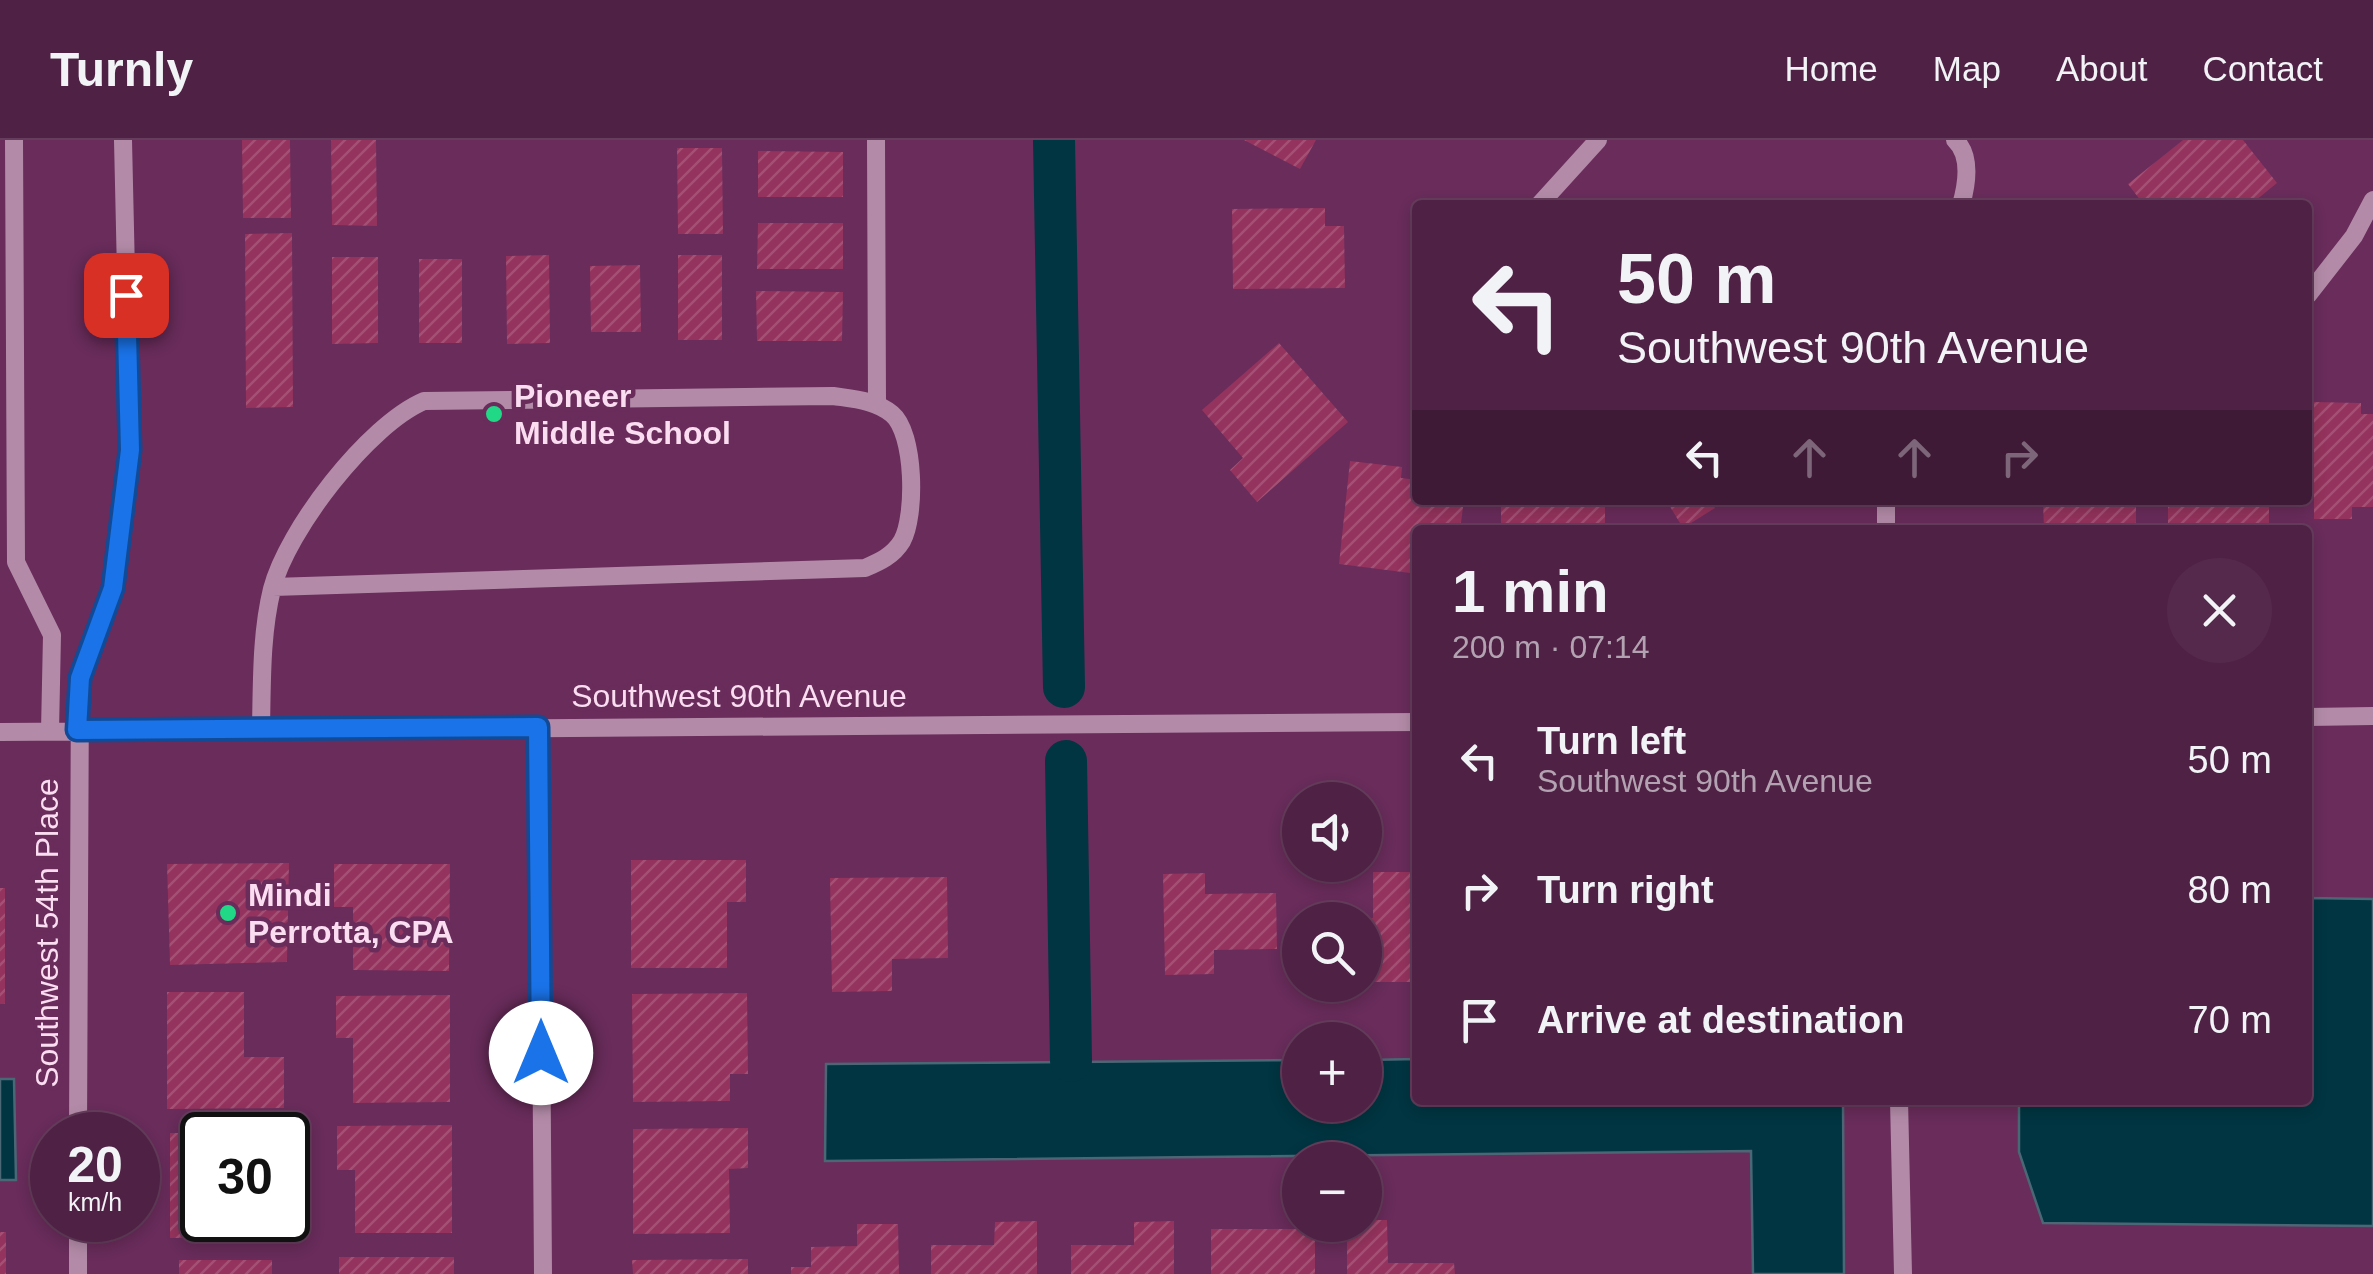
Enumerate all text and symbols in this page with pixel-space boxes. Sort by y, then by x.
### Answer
text: Turnly [50,43,193,96]
text: Home [1784,49,1878,88]
text: Map [1933,49,2001,88]
text: About [2056,49,2147,88]
text: Contact [2202,49,2323,88]
icon: left [1452,240,1582,370]
text: 50 m [1617,240,1777,318]
pin [84,253,169,338]
icon: arrive [99,268,154,323]
text: Southwest 90th Avenue [1617,322,2089,373]
place label: Pioneer Middle School [514,378,731,451]
marker: Pioneer Middle School [483,403,505,425]
icon: left [1677,430,1732,485]
icon: ahead [1782,430,1837,485]
icon: ahead [1887,430,1942,485]
icon: right [1992,430,2047,485]
text: 1 min [1452,558,1609,625]
button: close [2167,558,2272,663]
text: 200 m · 07:14 [1452,629,1649,665]
street label: Southwest 90th Avenue [571,678,907,714]
text: Turn left [1537,720,1686,762]
icon: left [1452,733,1507,788]
text: 50 m [2188,739,2272,781]
text: Southwest 90th Avenue [1537,763,1873,799]
street label: Southwest 54th Place [29,778,65,1088]
map controls [1282,782,1382,1242]
button: sound [1282,782,1382,882]
icon: right [1452,863,1507,918]
text: Turn right [1537,869,1714,911]
text: 80 m [2188,869,2272,911]
place label: Mindi Perrotta, CPA [248,877,454,950]
marker: Mindi Perrotta, CPA [217,902,239,924]
button: search [1282,902,1382,1002]
icon: arrive [1452,993,1507,1048]
text: Arrive at destination [1537,999,1904,1041]
text: 70 m [2188,999,2272,1041]
position arrow [489,1001,593,1105]
button: + [1282,1022,1382,1122]
speed limit sign: 30 [180,1112,310,1242]
text: 20 [67,1137,123,1193]
button: − [1282,1142,1382,1242]
text: km/h [68,1188,122,1216]

